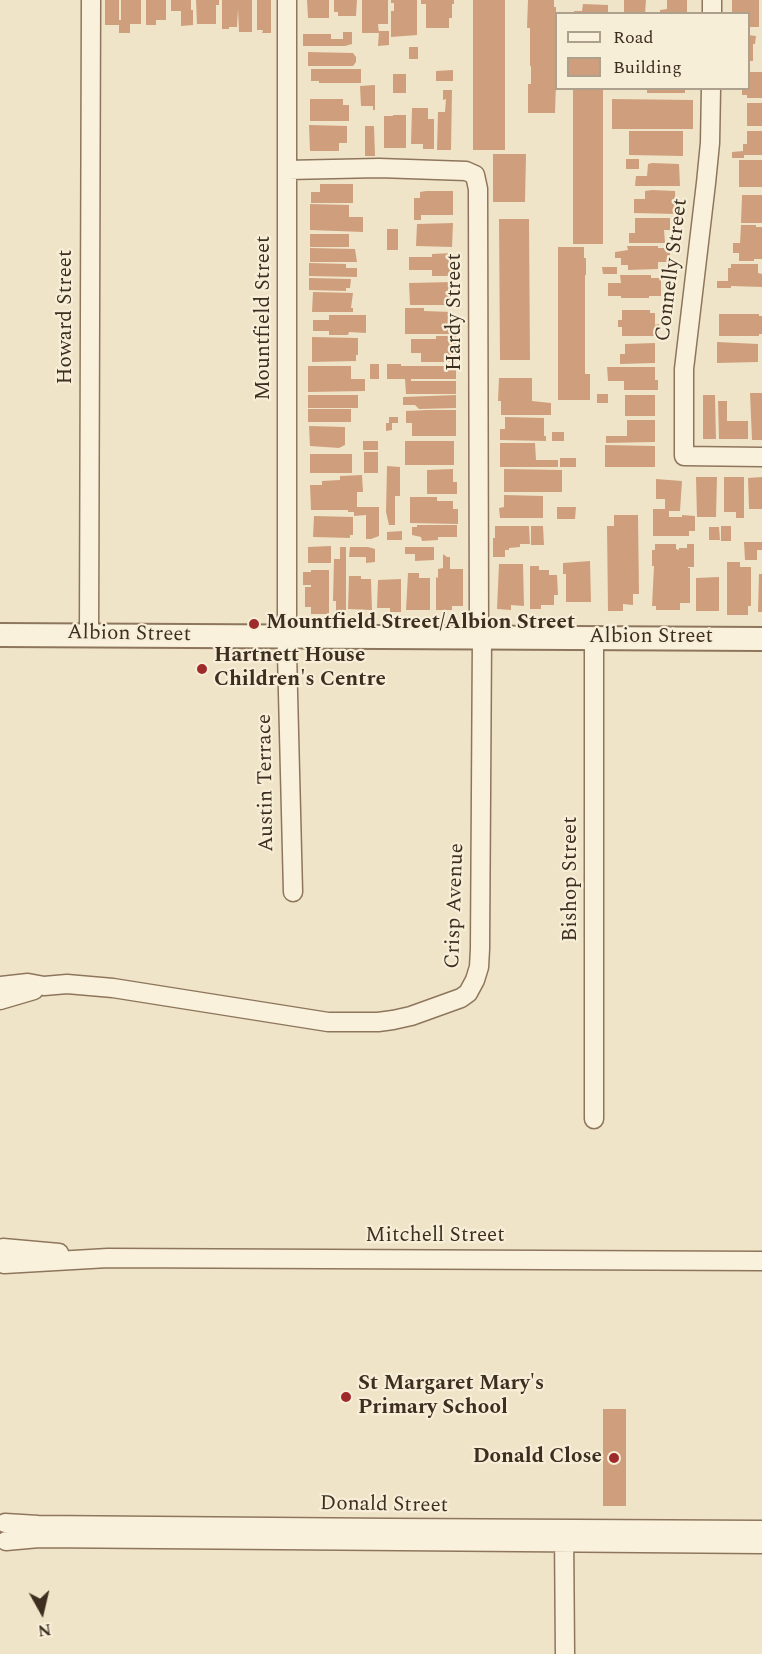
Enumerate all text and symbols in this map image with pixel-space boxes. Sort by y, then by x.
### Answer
legend [555,12,750,90]
text: Road [613,24,654,51]
text: Building [613,54,682,81]
street label: Connelly Street [652,197,694,343]
street label: Mountfield Street [252,235,278,401]
street label: Howard Street [54,250,80,384]
street label: Hardy Street [443,253,469,371]
place label: Mountfield Street/Albion Street [266,611,575,637]
marker: Mountfield Street/Albion Street [247,617,261,631]
street label: Albion Street [67,621,191,649]
street label: Albion Street [589,625,713,651]
place label: Hartnett House Children's Centre [214,644,386,694]
marker: Hartnett House Children's Centre [195,662,209,676]
street label: Austin Terrace [253,714,281,852]
street label: Bishop Street [559,816,585,942]
street label: Crisp Avenue [441,843,471,969]
street label: Mitchell Street [365,1224,505,1250]
place label: St Margaret Mary's Primary School [358,1372,544,1422]
marker: St Margaret Mary's Primary School [339,1390,353,1404]
place label: Donald Close [473,1445,602,1471]
marker: Donald Close [607,1451,621,1465]
street label: Donald Street [320,1492,448,1520]
north arrow [12,1582,72,1642]
text: N [36,1617,53,1643]

